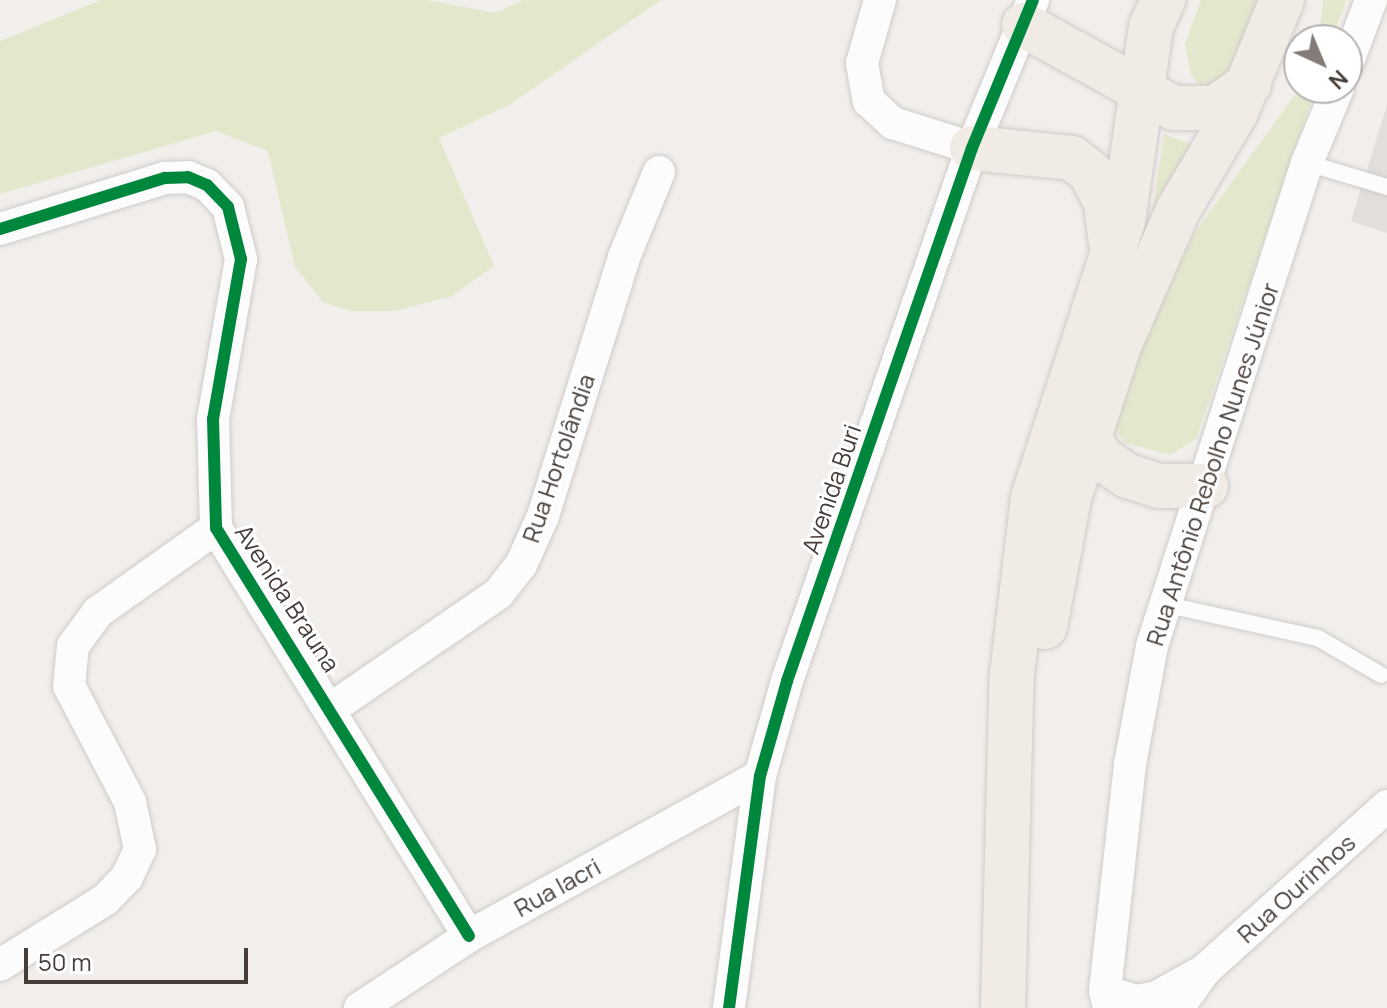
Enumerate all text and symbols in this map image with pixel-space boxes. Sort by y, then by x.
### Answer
north arrow [1283,24,1363,104]
text: N [1322,64,1354,96]
street label: Rua Antônio Rebolho Nunes Júnior [1140,279,1284,649]
street label: Rua Hortolândia [516,370,600,546]
street label: Avenida Buri [795,420,867,558]
street label: Avenida Brauna [230,519,346,677]
street label: Rua Ourinhos [1231,828,1361,948]
street label: Rua Iacri [509,852,605,922]
scale bar [28,932,252,982]
text: 50 m [38,945,92,978]

